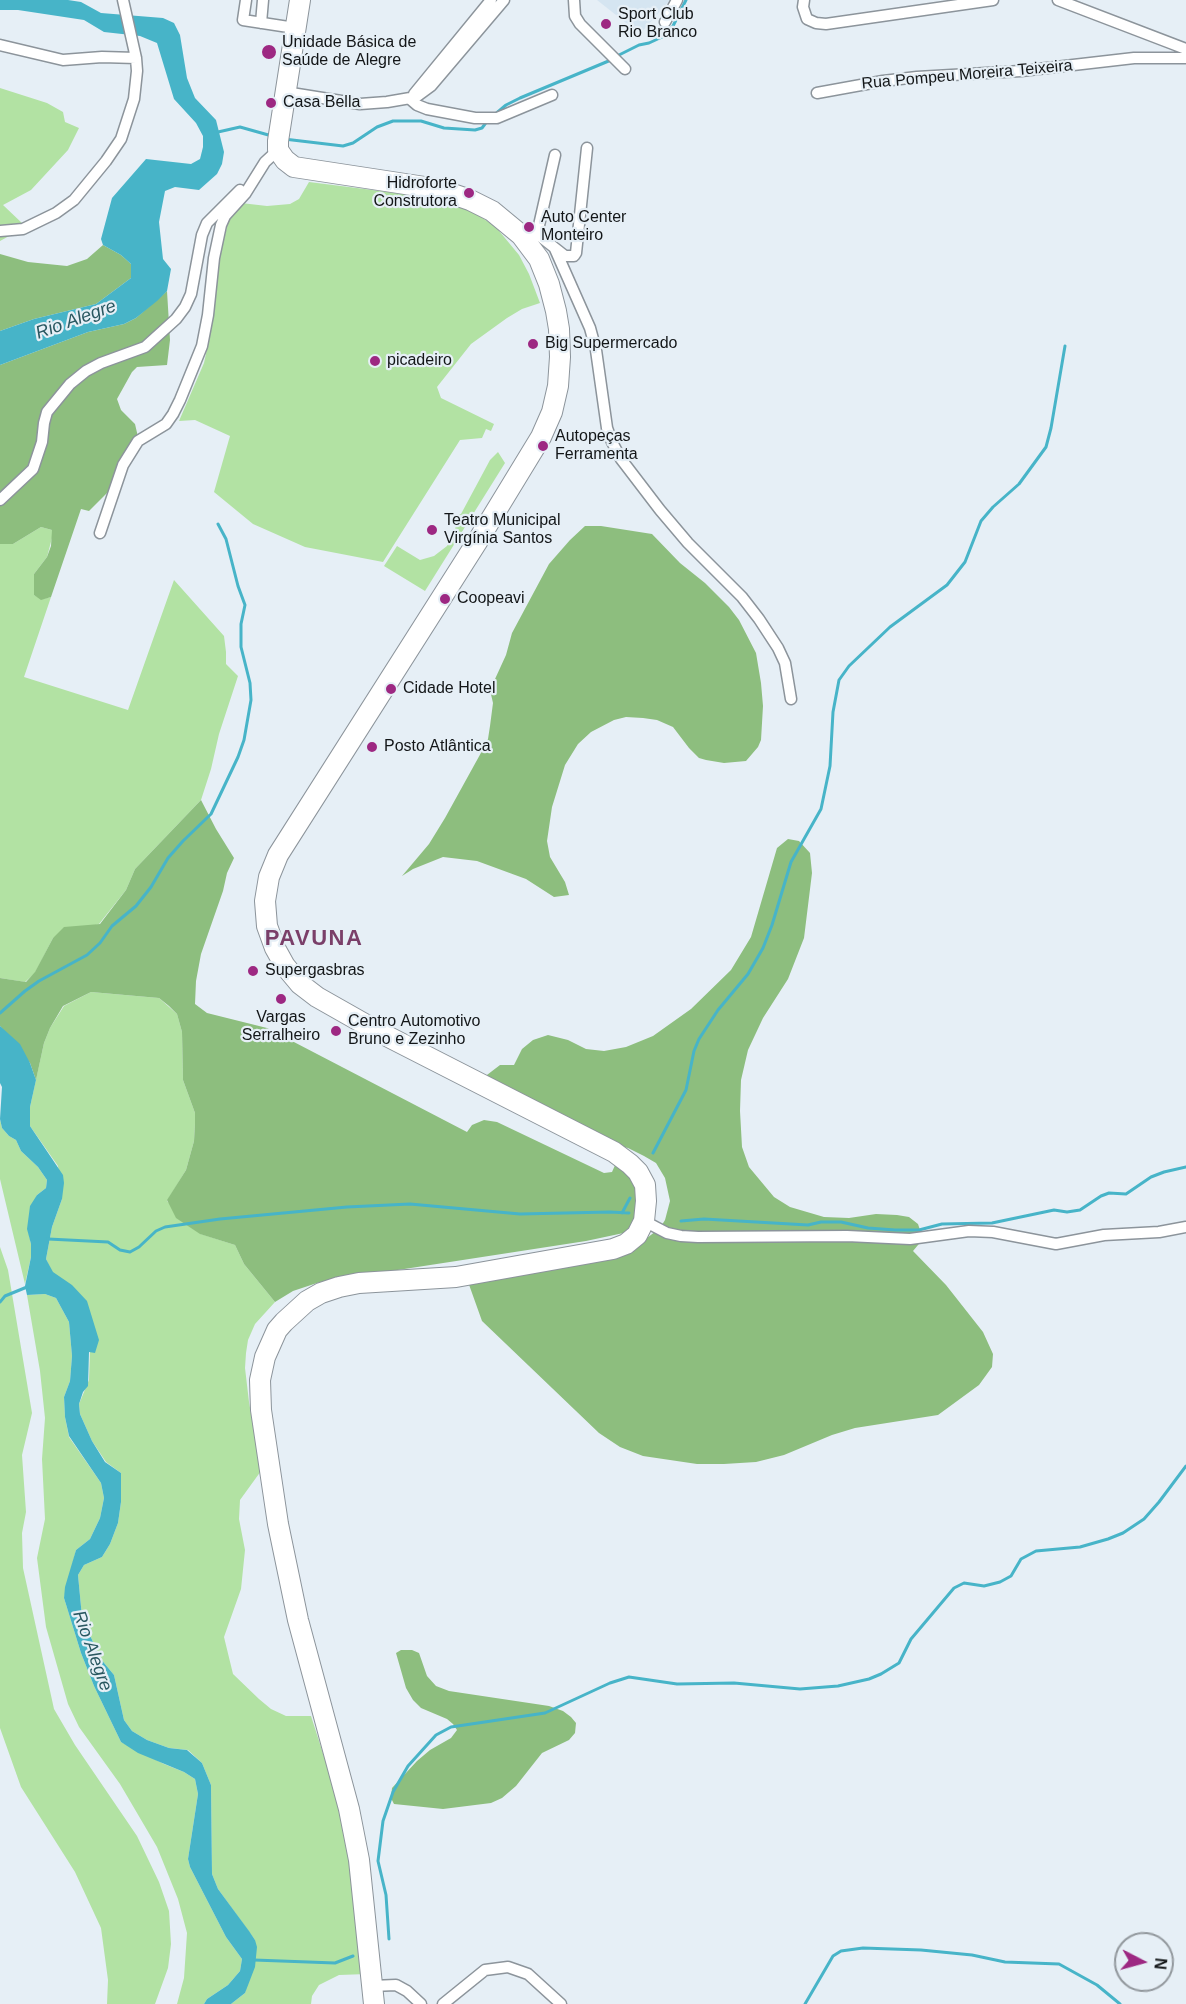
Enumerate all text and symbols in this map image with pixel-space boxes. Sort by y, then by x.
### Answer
place label: Sport Club Rio Branco [618,5,697,43]
marker: Sport Club Rio Branco [599,17,613,31]
place label: Unidade Básica de Saúde de Alegre [282,33,416,71]
marker: Unidade Básica de Saúde de Alegre [260,43,278,61]
street label: Rua Pompeu Moreira Teixeira [861,56,1073,94]
place label: Casa Bella [283,93,360,113]
marker: Casa Bella [264,96,278,110]
place label: Hidroforte Construtora [373,174,457,212]
marker: Hidroforte Construtora [462,186,476,200]
place label: Auto Center Monteiro [541,208,626,246]
marker: Auto Center Monteiro [522,220,536,234]
water label: Rio Alegre [33,295,119,345]
place label: Big Supermercado [545,334,678,354]
marker: Big Supermercado [526,337,540,351]
place label: picadeiro [387,351,452,371]
marker: picadeiro [368,354,382,368]
place label: Autopeças Ferramenta [555,427,638,465]
marker: Autopeças Ferramenta [536,439,550,453]
place label: Teatro Municipal Virgínia Santos [444,511,560,549]
marker: Teatro Municipal Virgínia Santos [425,523,439,537]
place label: Coopeavi [457,589,525,609]
marker: Coopeavi [438,592,452,606]
place label: Cidade Hotel [403,679,496,699]
marker: Cidade Hotel [384,682,398,696]
place label: Posto Atlântica [384,737,491,757]
marker: Posto Atlântica [365,740,379,754]
district label: PAVUNA [265,926,363,952]
place label: Supergasbras [265,961,365,981]
marker: Supergasbras [246,964,260,978]
marker: Vargas Serralheiro [274,992,288,1006]
place label: Vargas Serralheiro [242,1008,320,1046]
place label: Centro Automotivo Bruno e Zezinho [348,1012,481,1050]
marker: Centro Automotivo Bruno e Zezinho [329,1024,343,1038]
water label: Rio Alegre [67,1608,117,1694]
north arrow [1114,1932,1174,1992]
text: N [1151,1957,1169,1970]

